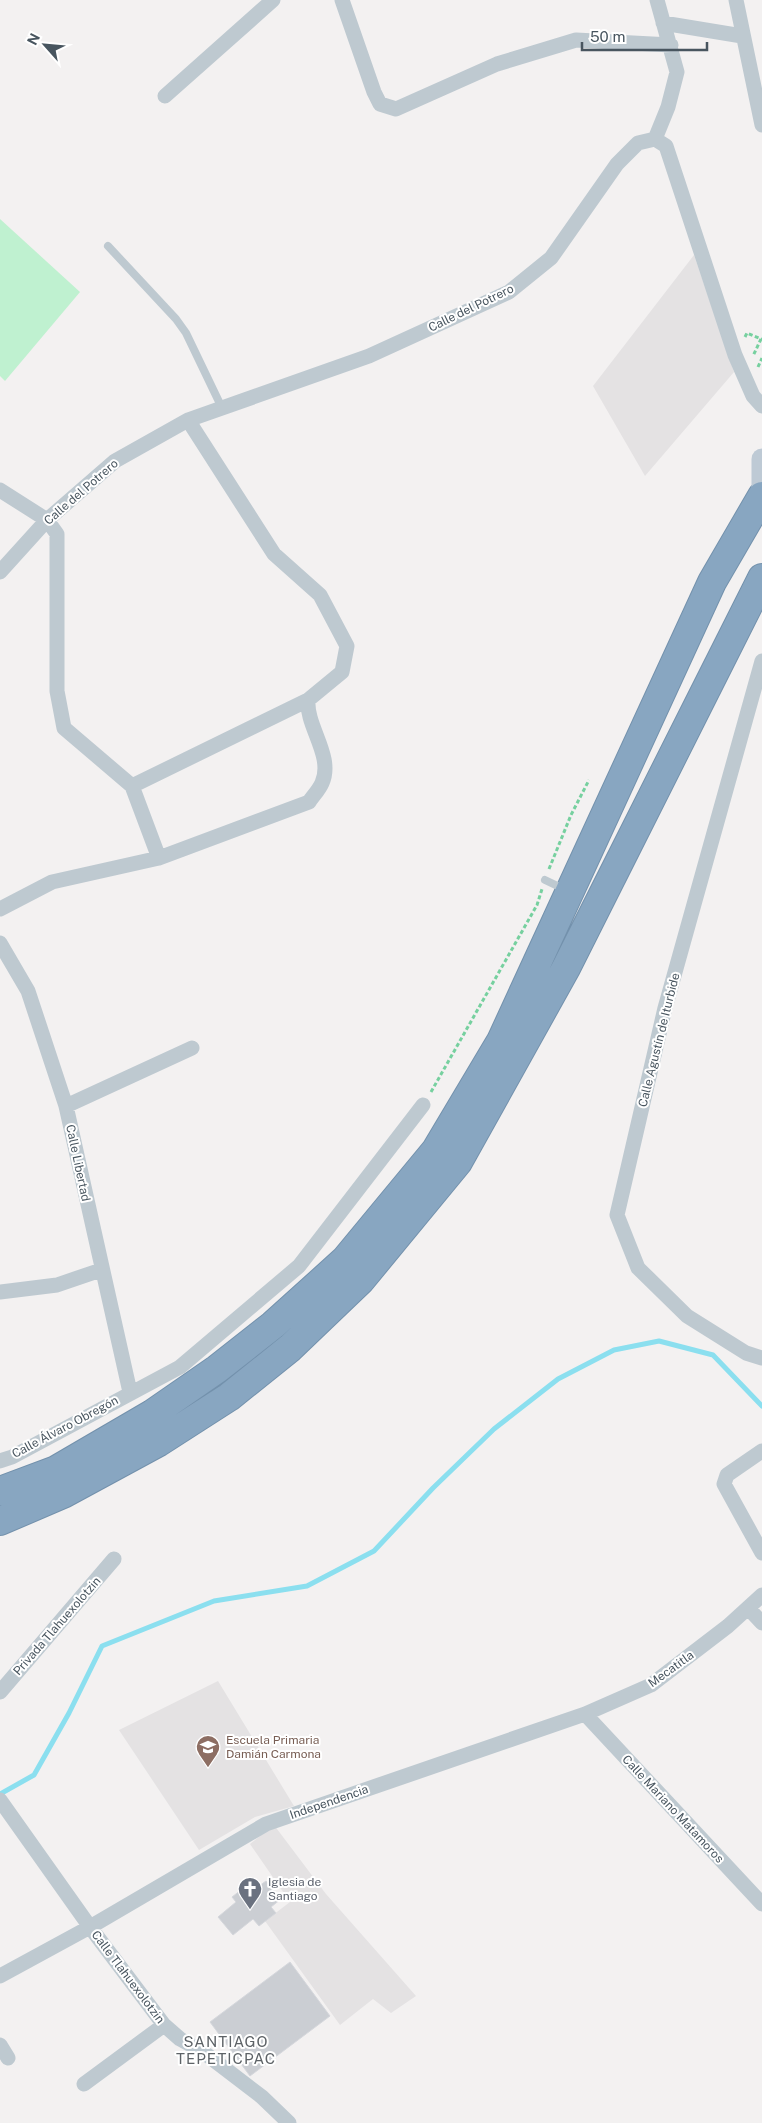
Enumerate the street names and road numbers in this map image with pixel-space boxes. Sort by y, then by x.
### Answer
street label: Calle del Potrero [426,281,516,335]
street label: Calle del Potrero [41,456,121,528]
street label: Calle Agustín de Iturbide [636,971,682,1108]
street label: Calle Libertad [63,1123,93,1203]
street label: Calle Álvaro Obregón [10,1393,121,1461]
street label: Privada Tlahuexolotzin [10,1574,104,1678]
street label: Mecatitla [646,1648,696,1690]
street label: Calle Mariano Matamoros [619,1752,727,1866]
street label: Independencia [288,1782,370,1822]
street label: Calle Tlahuexolotzin [89,1928,167,2026]

